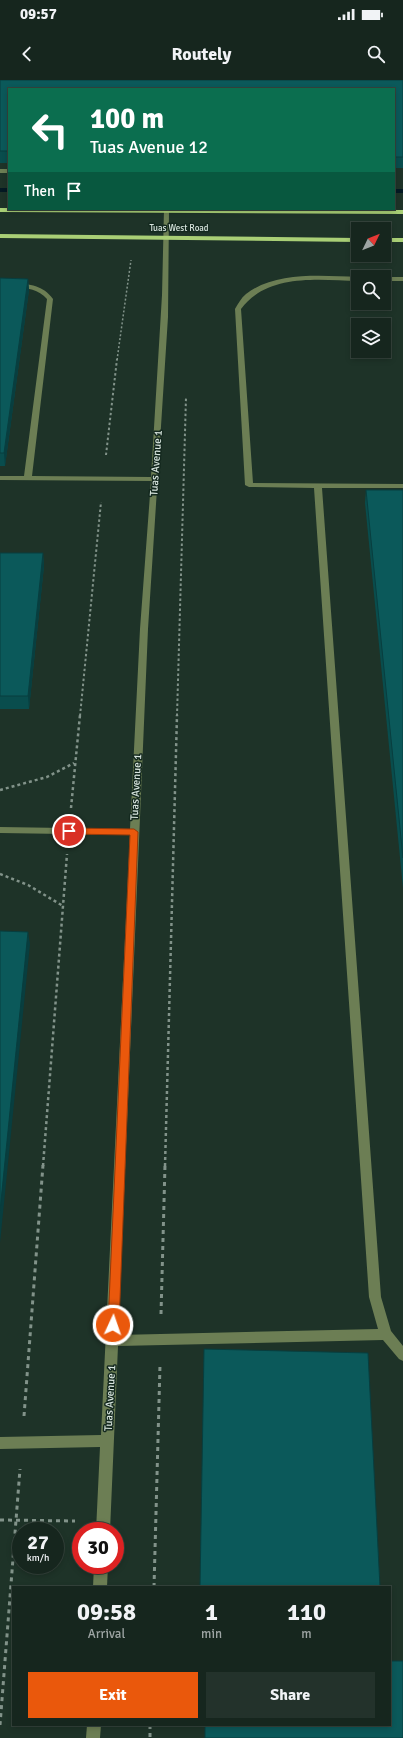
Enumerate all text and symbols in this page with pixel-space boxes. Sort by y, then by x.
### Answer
text: 09:57 [20,5,57,23]
icon: back [16,43,38,65]
text: Routely [172,43,231,65]
icon: search [365,43,387,65]
text: 100 m [90,102,164,136]
icon: left [24,104,76,156]
text: Tuas Avenue 12 [90,136,208,158]
icon: arrive [63,180,85,202]
text: Then [24,182,55,200]
north arrow [351,222,391,262]
map controls [351,222,391,358]
street label: Tuas West Road [149,223,209,234]
button: search [351,270,391,310]
button: layers [351,318,391,358]
street label: Tuas Avenue 1 [147,430,165,496]
street label: Tuas Avenue 1 [128,754,144,820]
pin [52,814,86,848]
icon: arrive [58,820,80,842]
position arrow [92,1304,134,1346]
street label: Tuas Avenue 1 [102,1365,118,1431]
speed limit sign: 30 [72,1522,124,1574]
text: 27 [27,1530,49,1555]
text: km/h [27,1552,49,1564]
text: 09:58 [77,1597,136,1627]
text: 1 [205,1597,218,1627]
text: 110 [287,1597,326,1627]
text: Arrival [88,1626,125,1642]
text: min [201,1626,222,1642]
text: m [301,1626,312,1642]
button: Exit [28,1672,198,1718]
button: Share [206,1672,375,1718]

